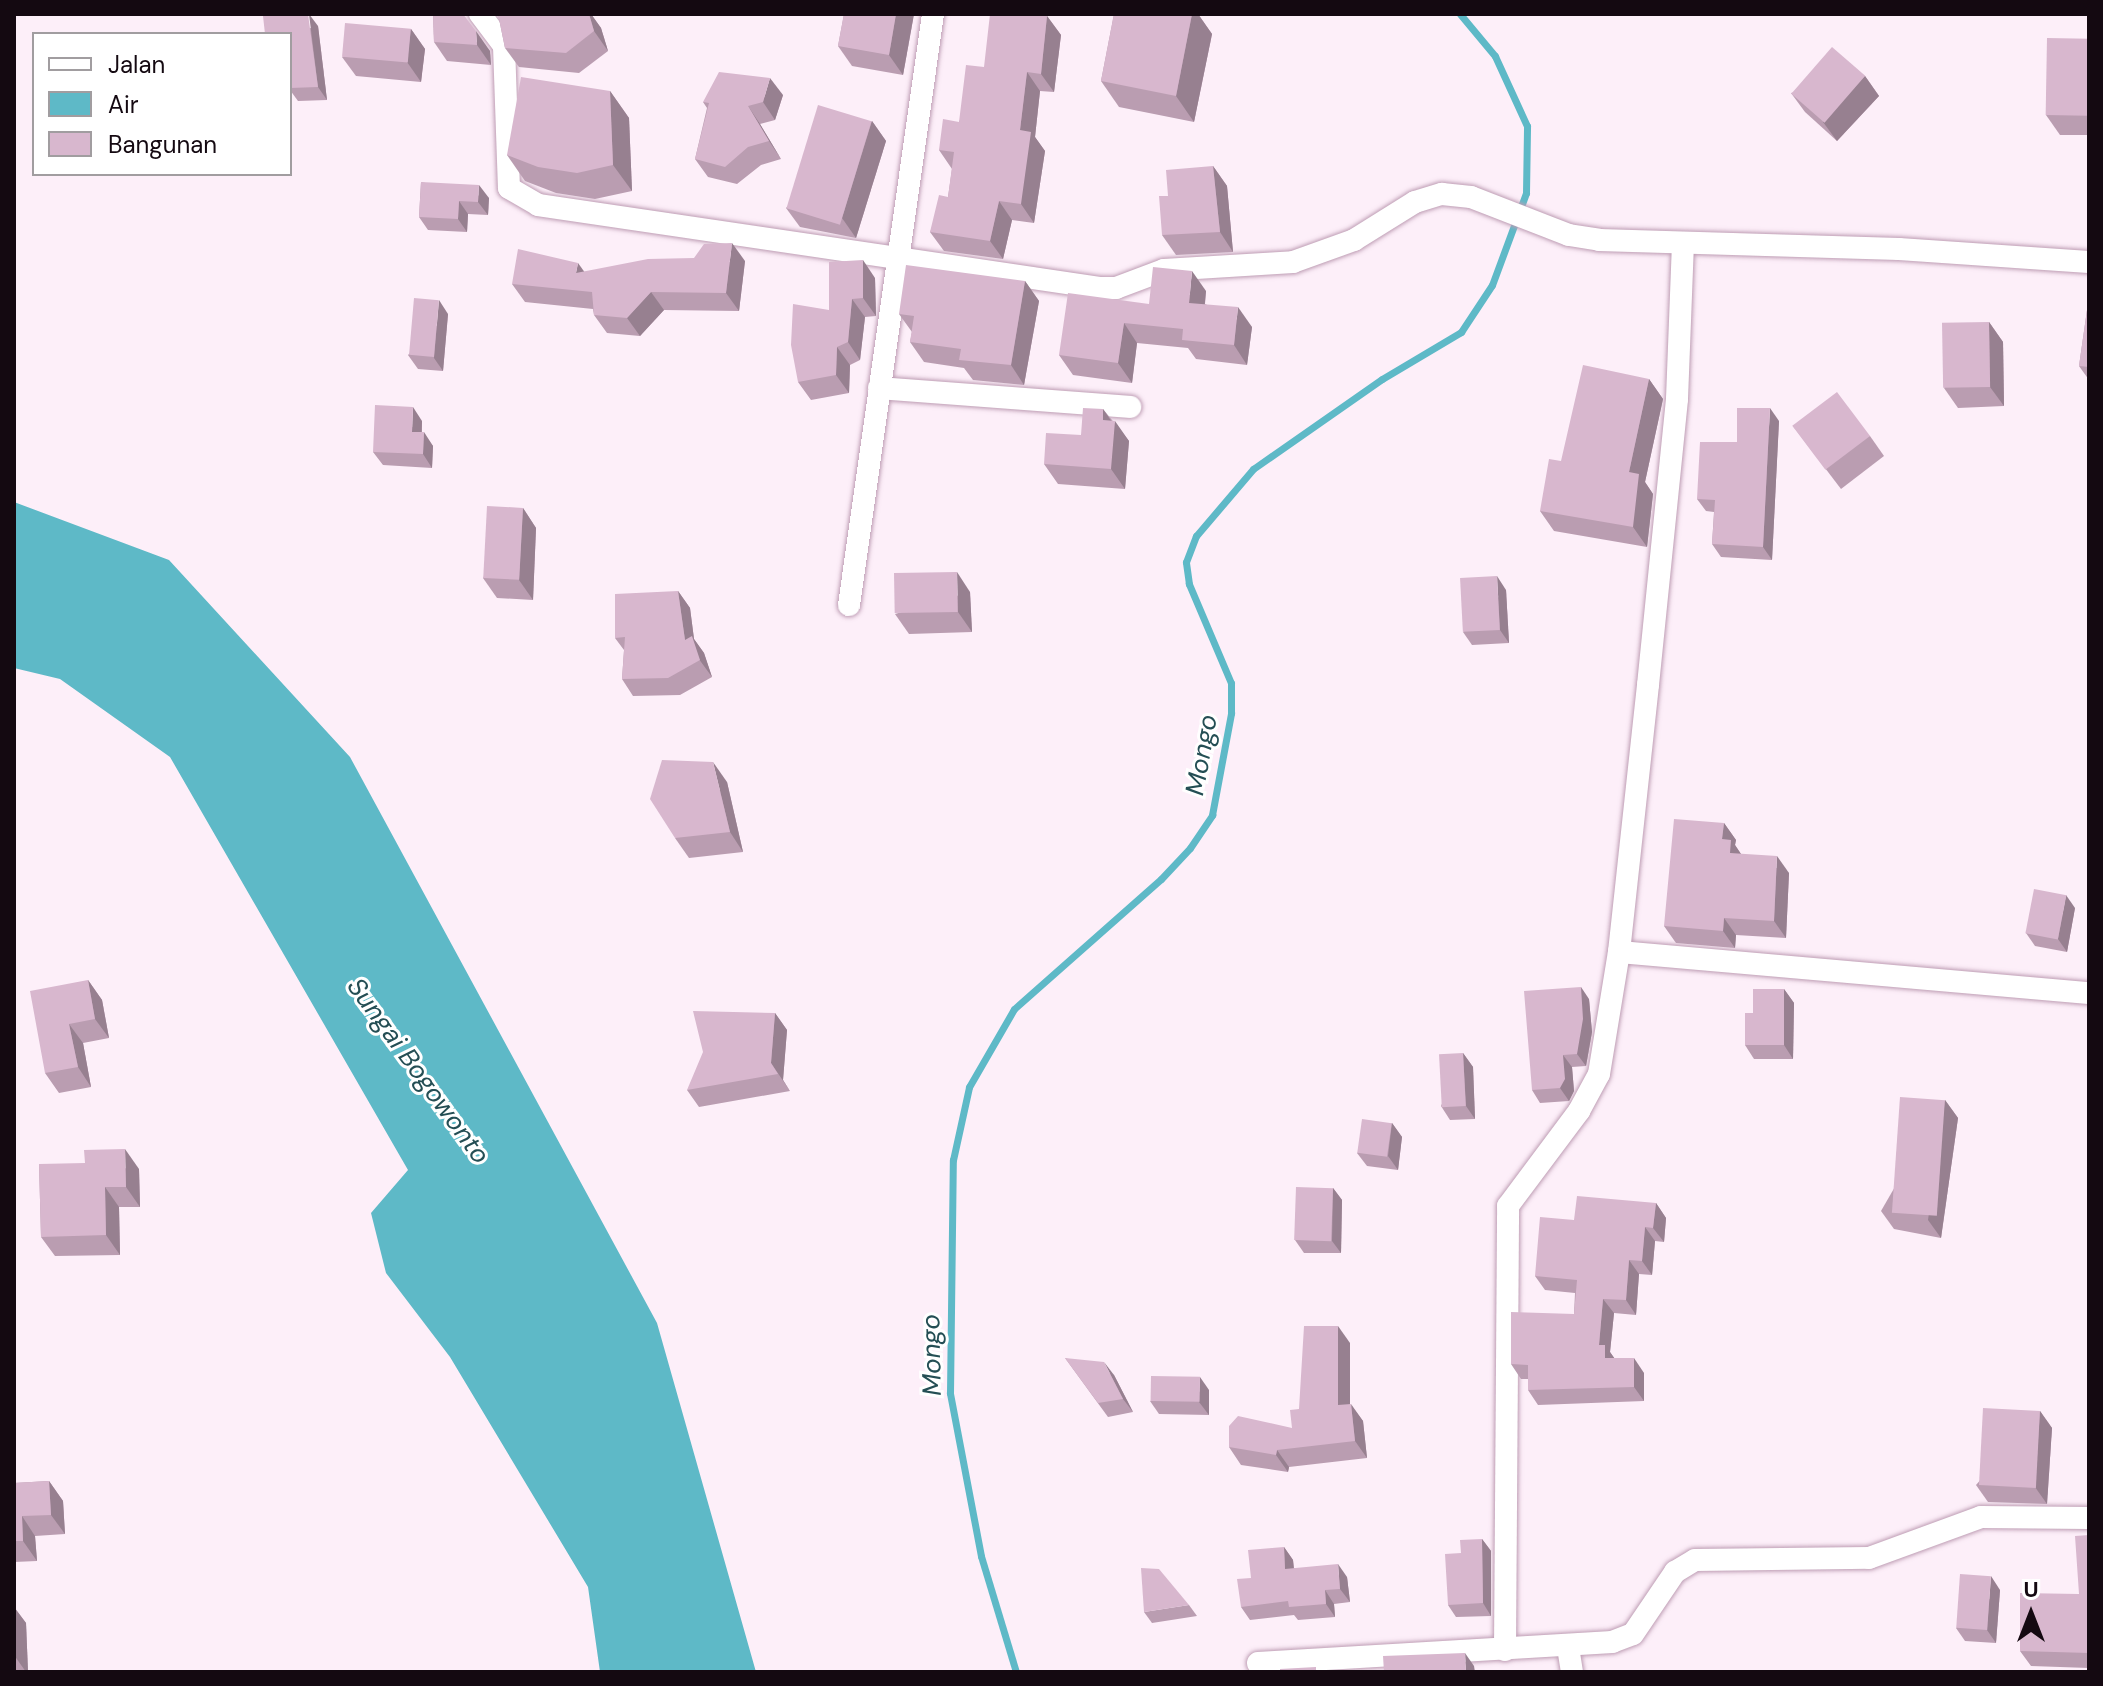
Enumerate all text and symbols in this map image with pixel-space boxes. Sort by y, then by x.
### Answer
legend [32,32,292,176]
text: Jalan [108,49,165,80]
text: Air [108,89,139,120]
text: Bangunan [108,129,217,160]
water label: Mongo [1180,712,1224,798]
water label: Sungai Bogowonto [340,972,496,1170]
water label: Mongo [916,1314,948,1396]
north arrow [1991,1574,2071,1654]
text: U [2023,1575,2039,1604]

